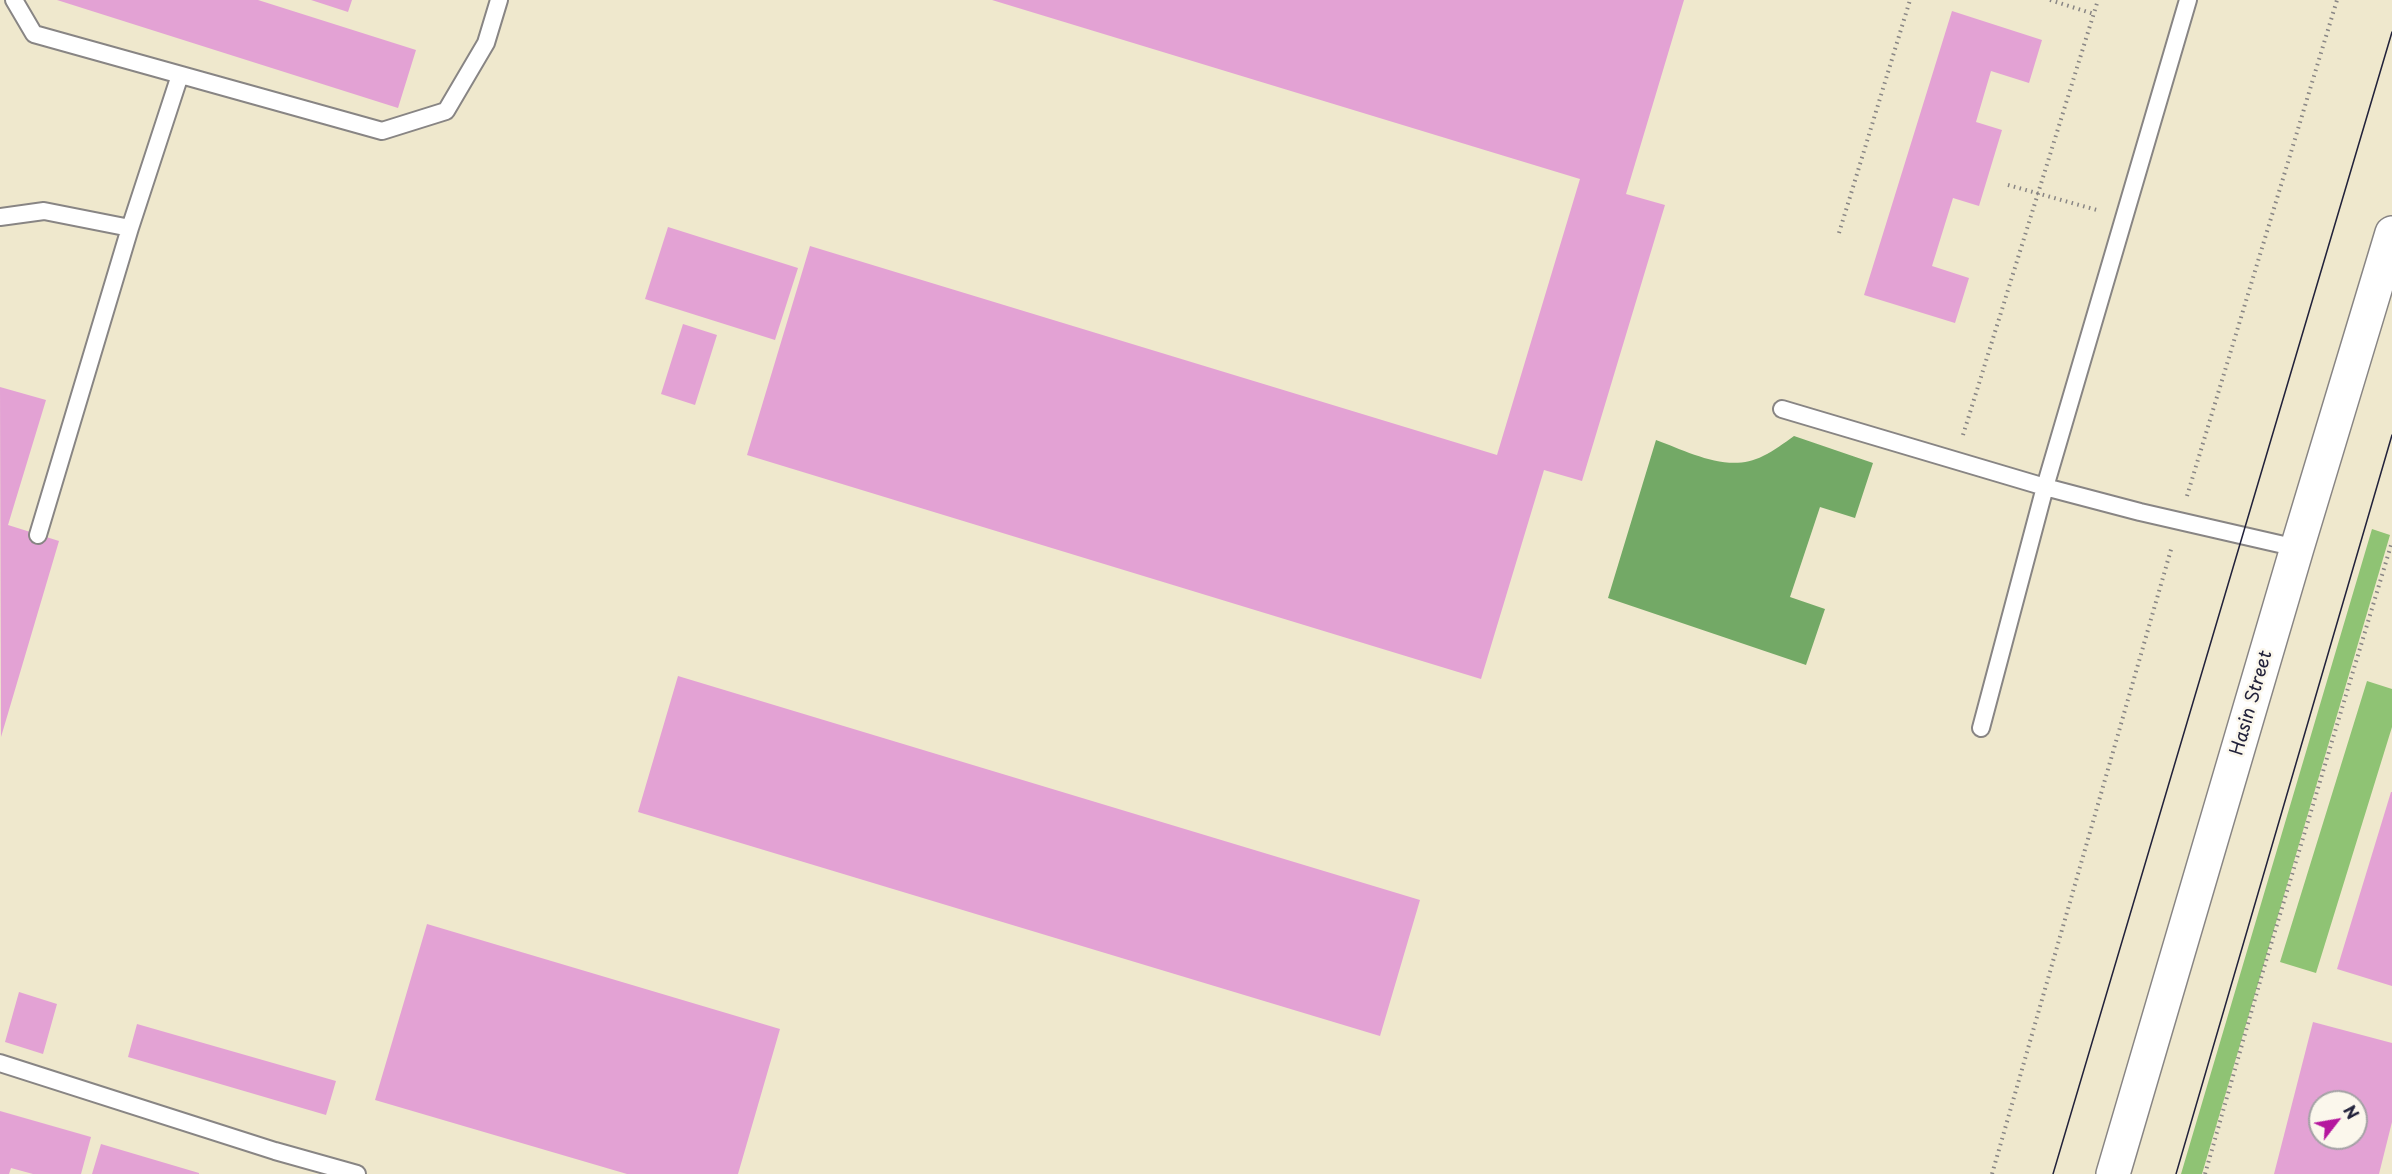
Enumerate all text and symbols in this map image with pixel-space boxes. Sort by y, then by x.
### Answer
street label: Hasin Street [2227,648,2277,758]
north arrow [2308,1090,2368,1150]
text: N [2338,1100,2365,1123]

